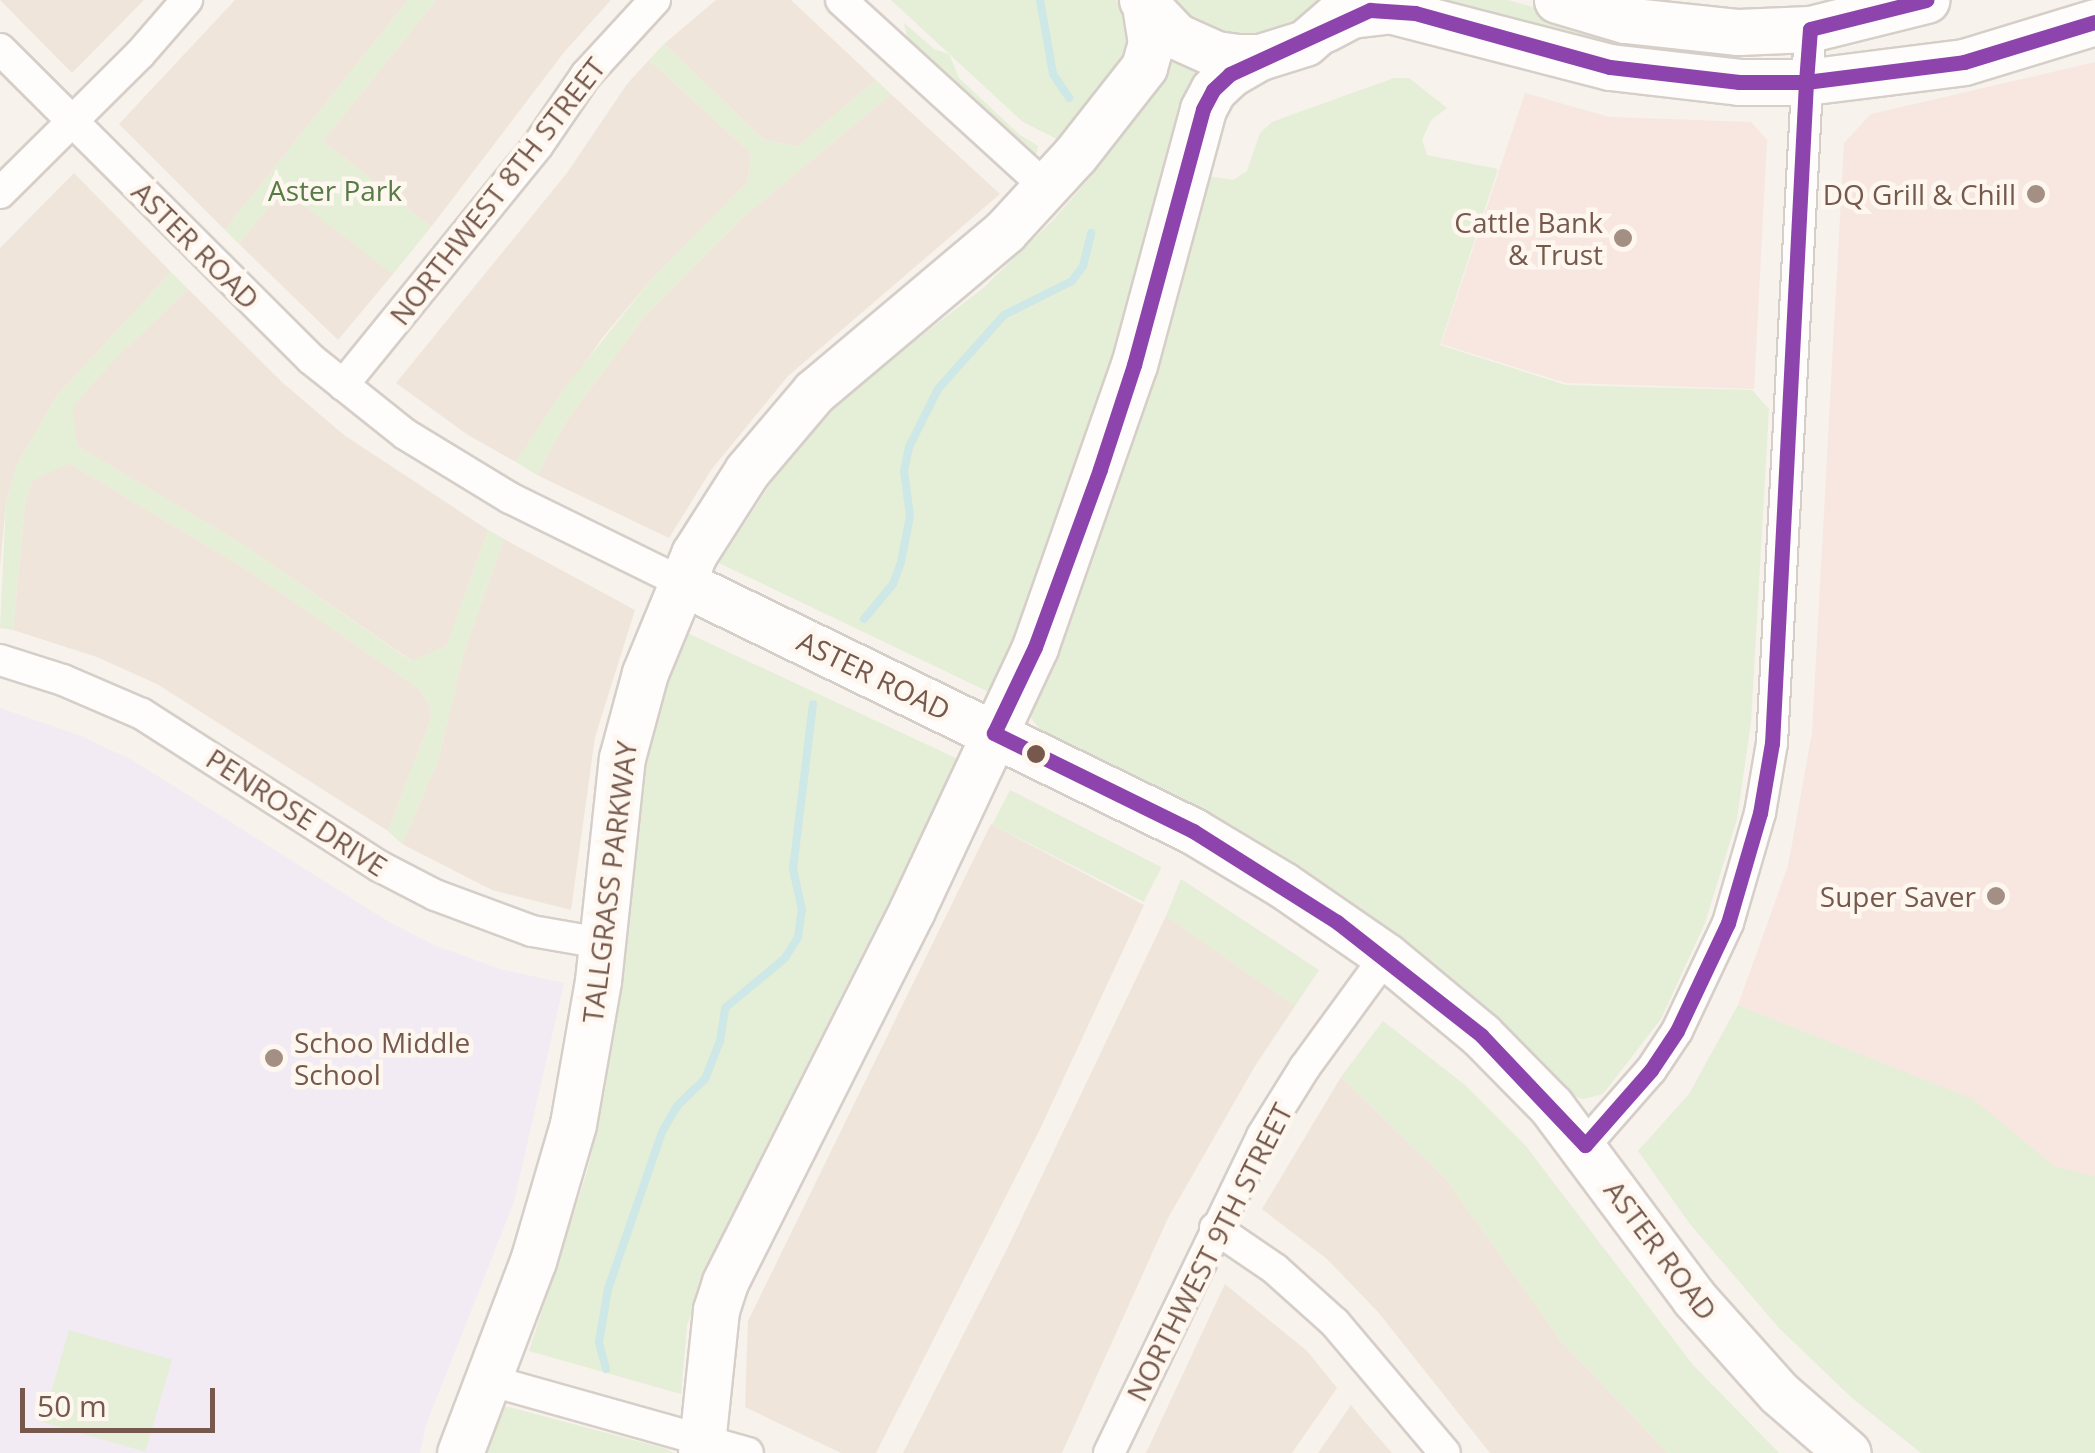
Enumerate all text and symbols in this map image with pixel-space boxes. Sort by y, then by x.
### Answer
street label: NORTHWEST 8TH STREET [382,51,612,331]
park label: Aster Park [268,173,402,207]
street label: ASTER ROAD [126,175,266,315]
place label: DQ Grill & Chill [1823,177,2016,211]
marker: DQ Grill & Chill [2025,183,2047,205]
place label: Cattle Bank & Trust [1454,205,1603,271]
marker: Cattle Bank & Trust [1612,227,1634,249]
street label: ASTER ROAD [792,624,956,726]
street label: TALLGRASS PARKWAY [575,739,643,1025]
street label: PENROSE DRIVE [200,741,394,883]
unlabelled marker [1026,744,1046,764]
place label: Super Saver [1820,879,1976,913]
marker: Super Saver [1985,885,2007,907]
place label: Schoo Middle School [294,1025,470,1091]
marker: Schoo Middle School [263,1047,285,1069]
street label: NORTHWEST 9TH STREET [1119,1098,1299,1406]
street label: ASTER ROAD [1598,1174,1724,1326]
scale bar [25,1368,220,1430]
text: 50 m [37,1385,107,1426]

